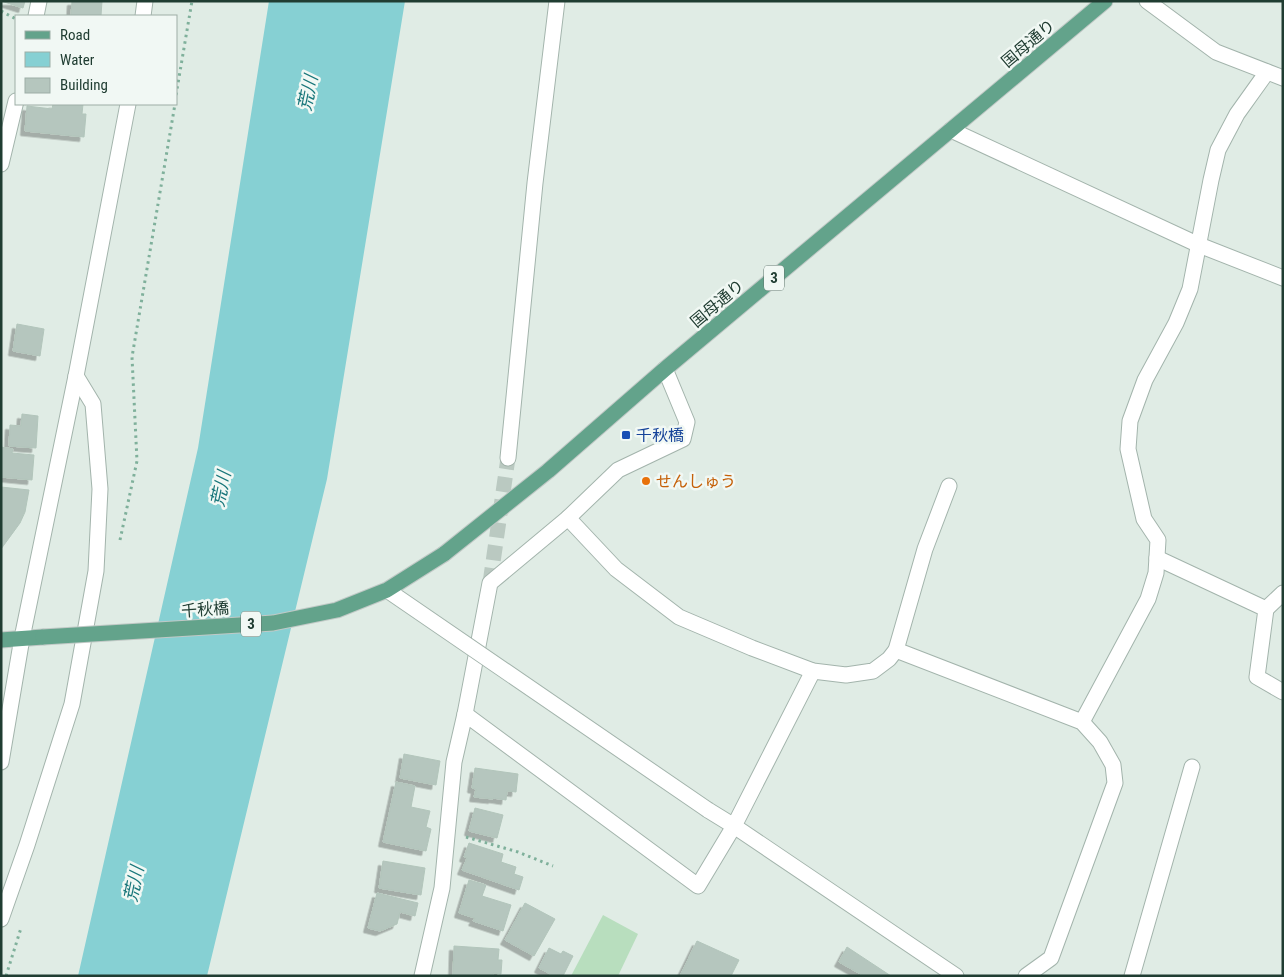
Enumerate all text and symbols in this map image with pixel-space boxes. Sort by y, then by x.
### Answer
legend [15,15,178,105]
street label: 国母通り [998,16,1059,71]
text: Road [60,26,90,44]
text: Water [60,51,95,69]
water label: 荒川 [293,71,322,113]
text: Building [60,76,108,94]
road number: 3 [764,266,784,290]
street label: 国母通り [687,276,748,331]
place label: 千秋橋 [636,426,684,445]
marker: 千秋橋 [620,429,632,441]
water label: 荒川 [206,467,235,509]
place label: せんしゅう [656,472,736,491]
marker: せんしゅう [640,475,652,487]
street label: 千秋橋 [180,598,230,621]
road number: 3 [241,612,261,636]
water label: 荒川 [119,862,148,904]

